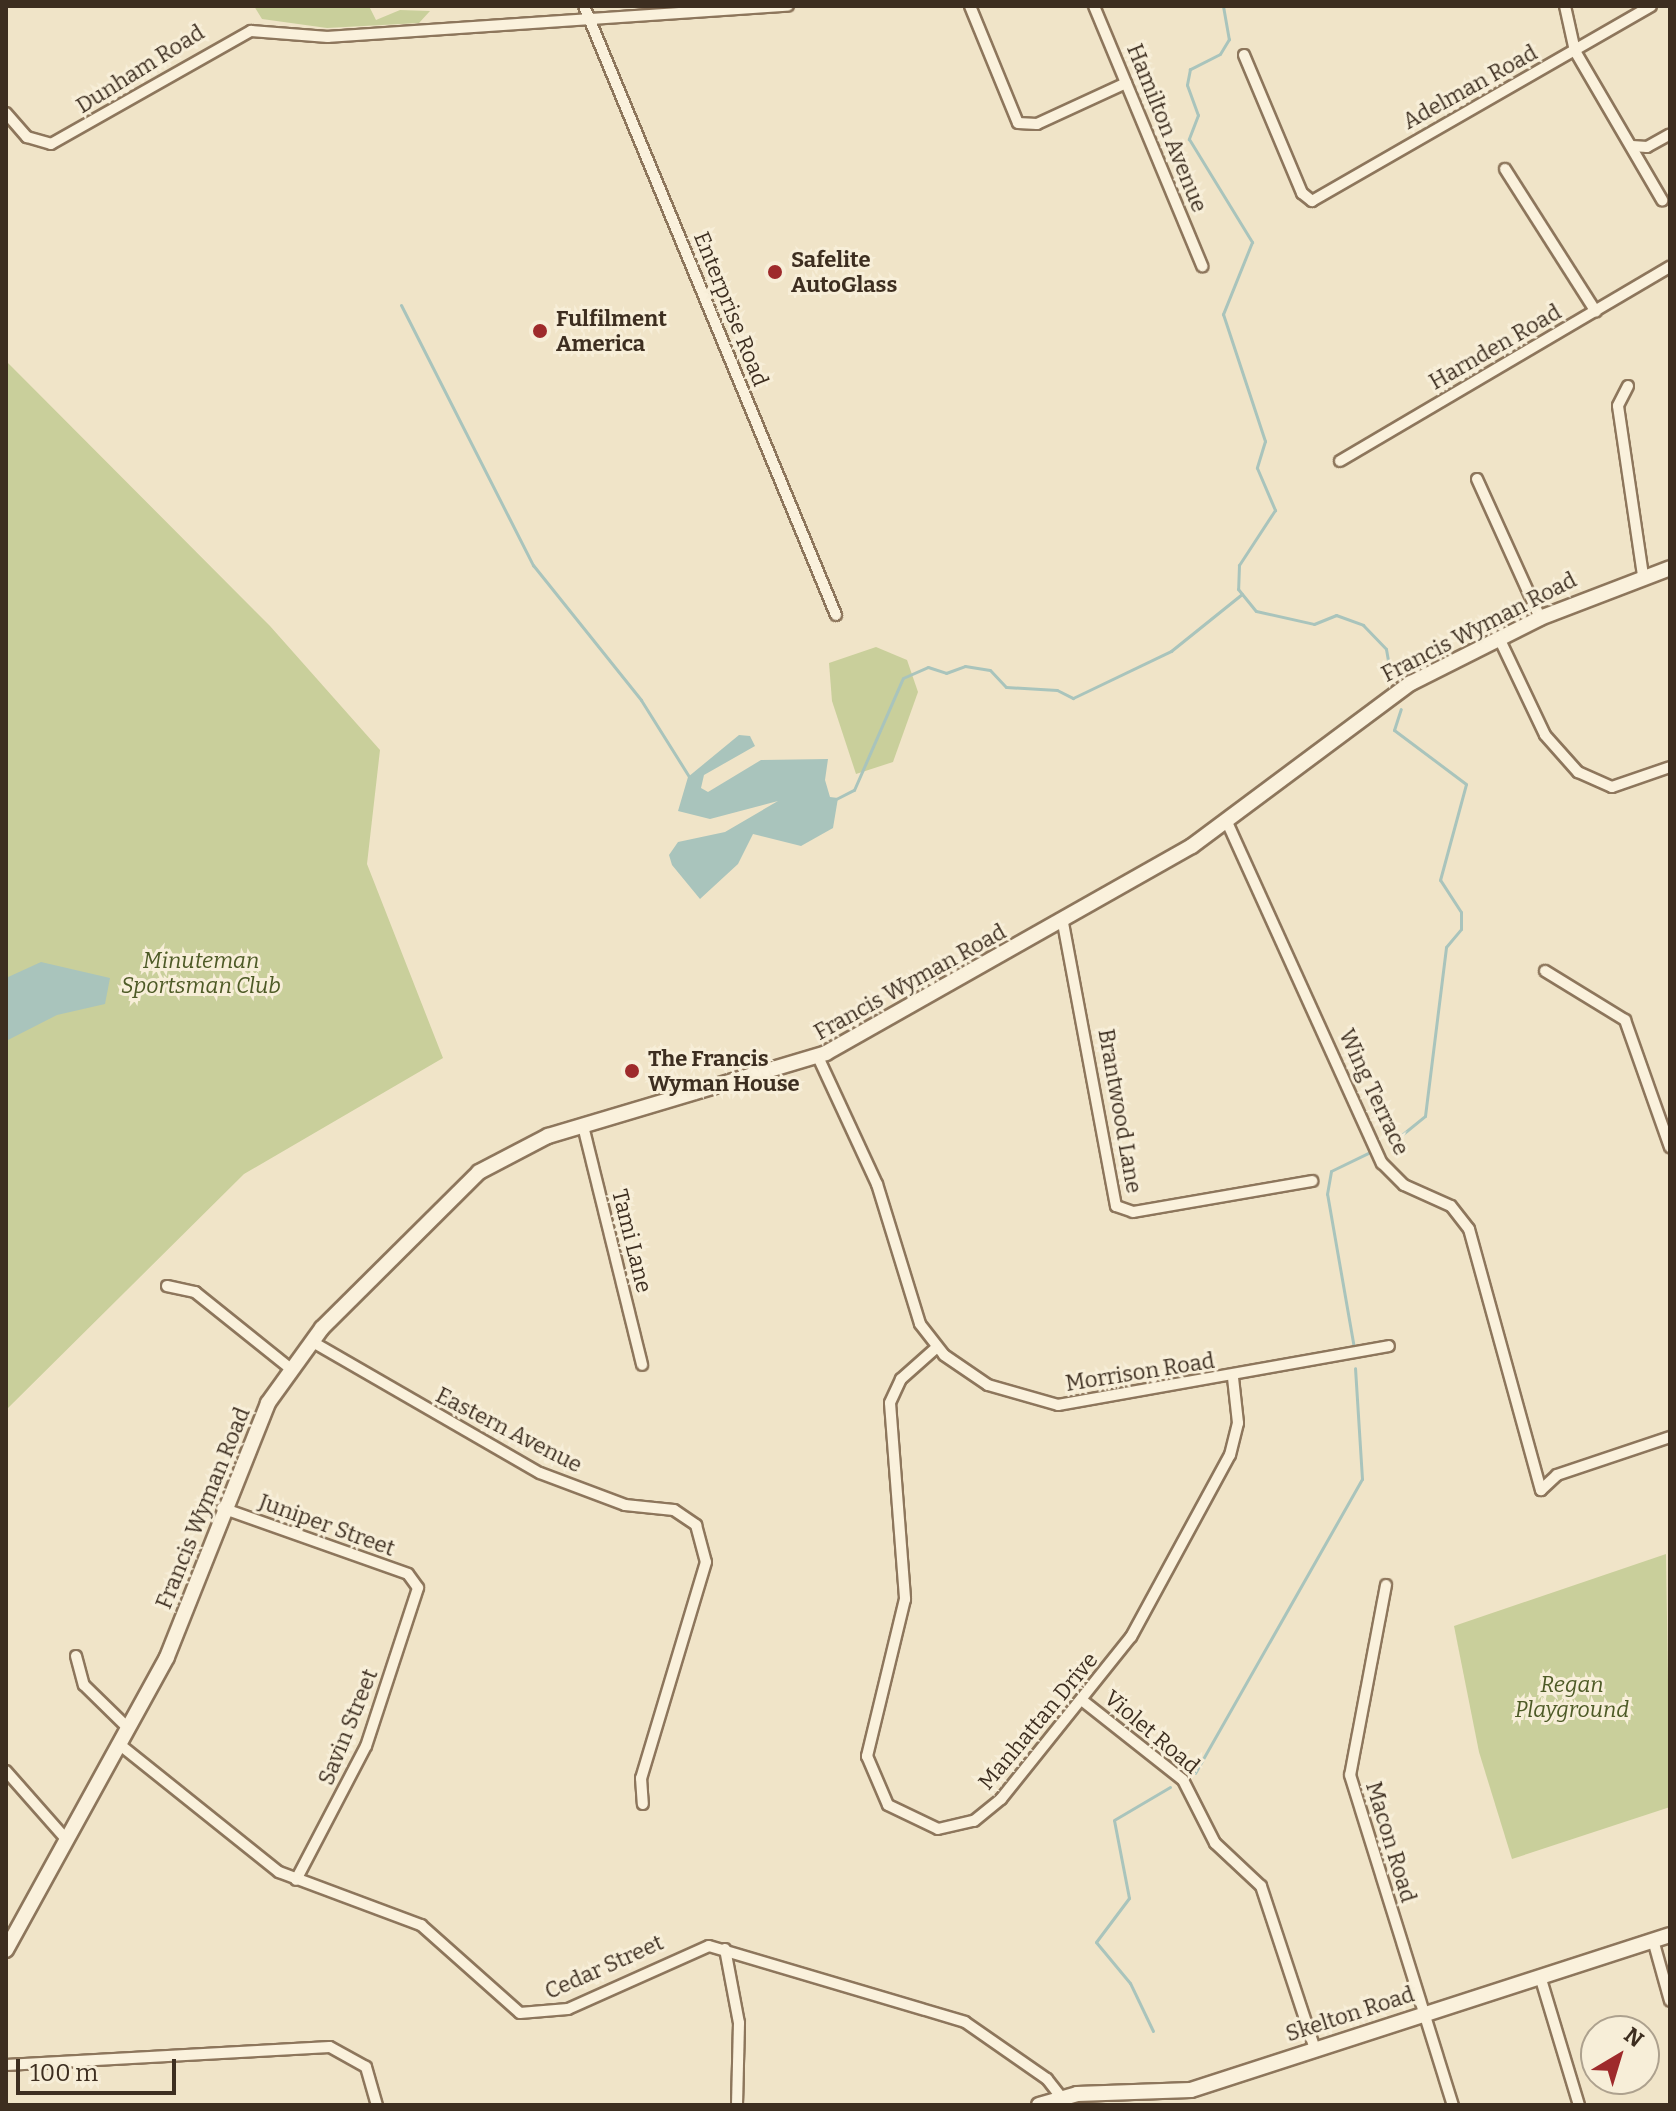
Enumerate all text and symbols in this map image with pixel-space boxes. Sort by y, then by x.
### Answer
street label: Dunham Road [71,19,209,119]
street label: Adelman Road [1398,39,1542,135]
street label: Hamilton Avenue [1121,40,1213,216]
street label: Enterprise Road [688,228,774,390]
place label: Safelite AutoGlass [791,246,897,298]
marker: Safelite AutoGlass [766,263,784,281]
street label: Harnden Road [1424,299,1566,395]
place label: Fulfilment America [556,305,667,356]
marker: Fulfilment America [531,322,549,340]
street label: Francis Wyman Road [1377,566,1581,688]
street label: Francis Wyman Road [810,918,1010,1046]
park label: Minuteman Sportsman Club [121,947,281,998]
street label: Wing Terrace [1333,1025,1415,1159]
street label: Brantwood Lane [1093,1027,1147,1195]
place label: The Francis Wyman House [648,1045,800,1096]
marker: The Francis Wyman House [623,1062,641,1080]
street label: Tami Lane [606,1187,658,1295]
street label: Morrison Road [1064,1347,1216,1397]
street label: Eastern Avenue [431,1382,587,1478]
street label: Francis Wyman Road [150,1403,256,1613]
street label: Juniper Street [256,1488,398,1562]
street label: Manhattan Drive [973,1647,1103,1795]
street label: Savin Street [313,1665,383,1789]
park label: Regan Playground [1515,1671,1629,1722]
street label: Violet Road [1099,1685,1205,1779]
street label: Macon Road [1360,1778,1422,1906]
street label: Cedar Street [541,1929,667,2005]
street label: Skelton Road [1282,1981,1418,2047]
north arrow [1580,2015,1660,2095]
text: N [1619,2021,1649,2053]
scale bar [20,2043,180,2093]
text: 100 m [30,2059,98,2087]

